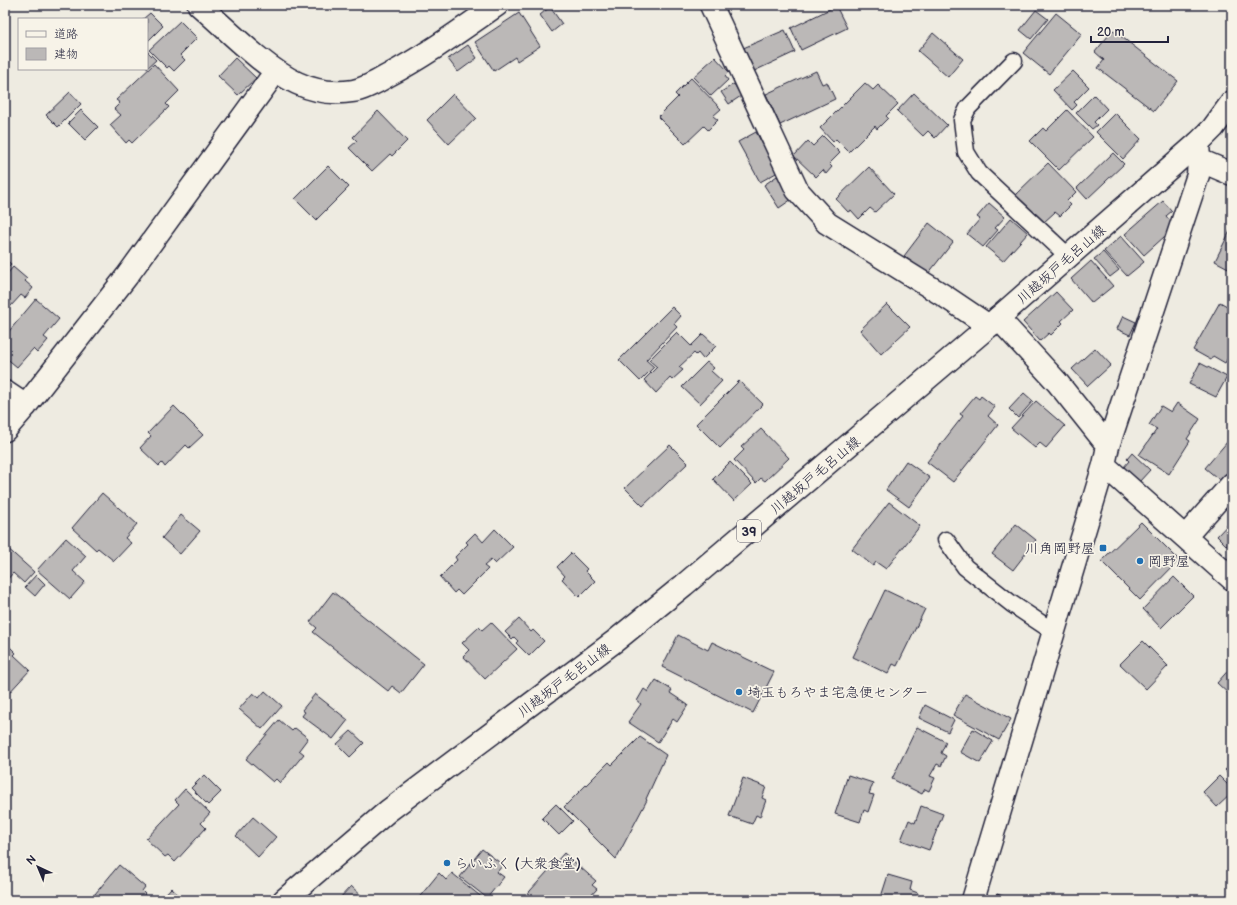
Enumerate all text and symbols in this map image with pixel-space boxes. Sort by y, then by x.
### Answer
legend [18,18,148,70]
scale bar [1091,18,1168,44]
text: 20 m [1097,25,1124,40]
text: 道路 [54,27,78,42]
text: 建物 [54,47,78,62]
street label: 川越坂戸毛呂山線 [1013,221,1109,308]
street label: 川越坂戸毛呂山線 [767,433,864,518]
road number: 39 [737,520,761,542]
place label: 川角岡野屋 [1025,540,1095,557]
marker: 川角岡野屋 [1098,543,1108,553]
place label: 岡野屋 [1148,553,1190,570]
marker: 岡野屋 [1135,556,1145,566]
street label: 川越坂戸毛呂山線 [514,640,614,721]
place label: 埼玉もろやま宅急便センター [747,684,928,701]
marker: 埼玉もろやま宅急便センター [734,687,744,697]
north arrow [18,847,58,887]
text: N [24,853,39,868]
place label: らいふく (大衆食堂) [455,855,581,872]
marker: らいふく (大衆食堂) [442,858,452,868]

